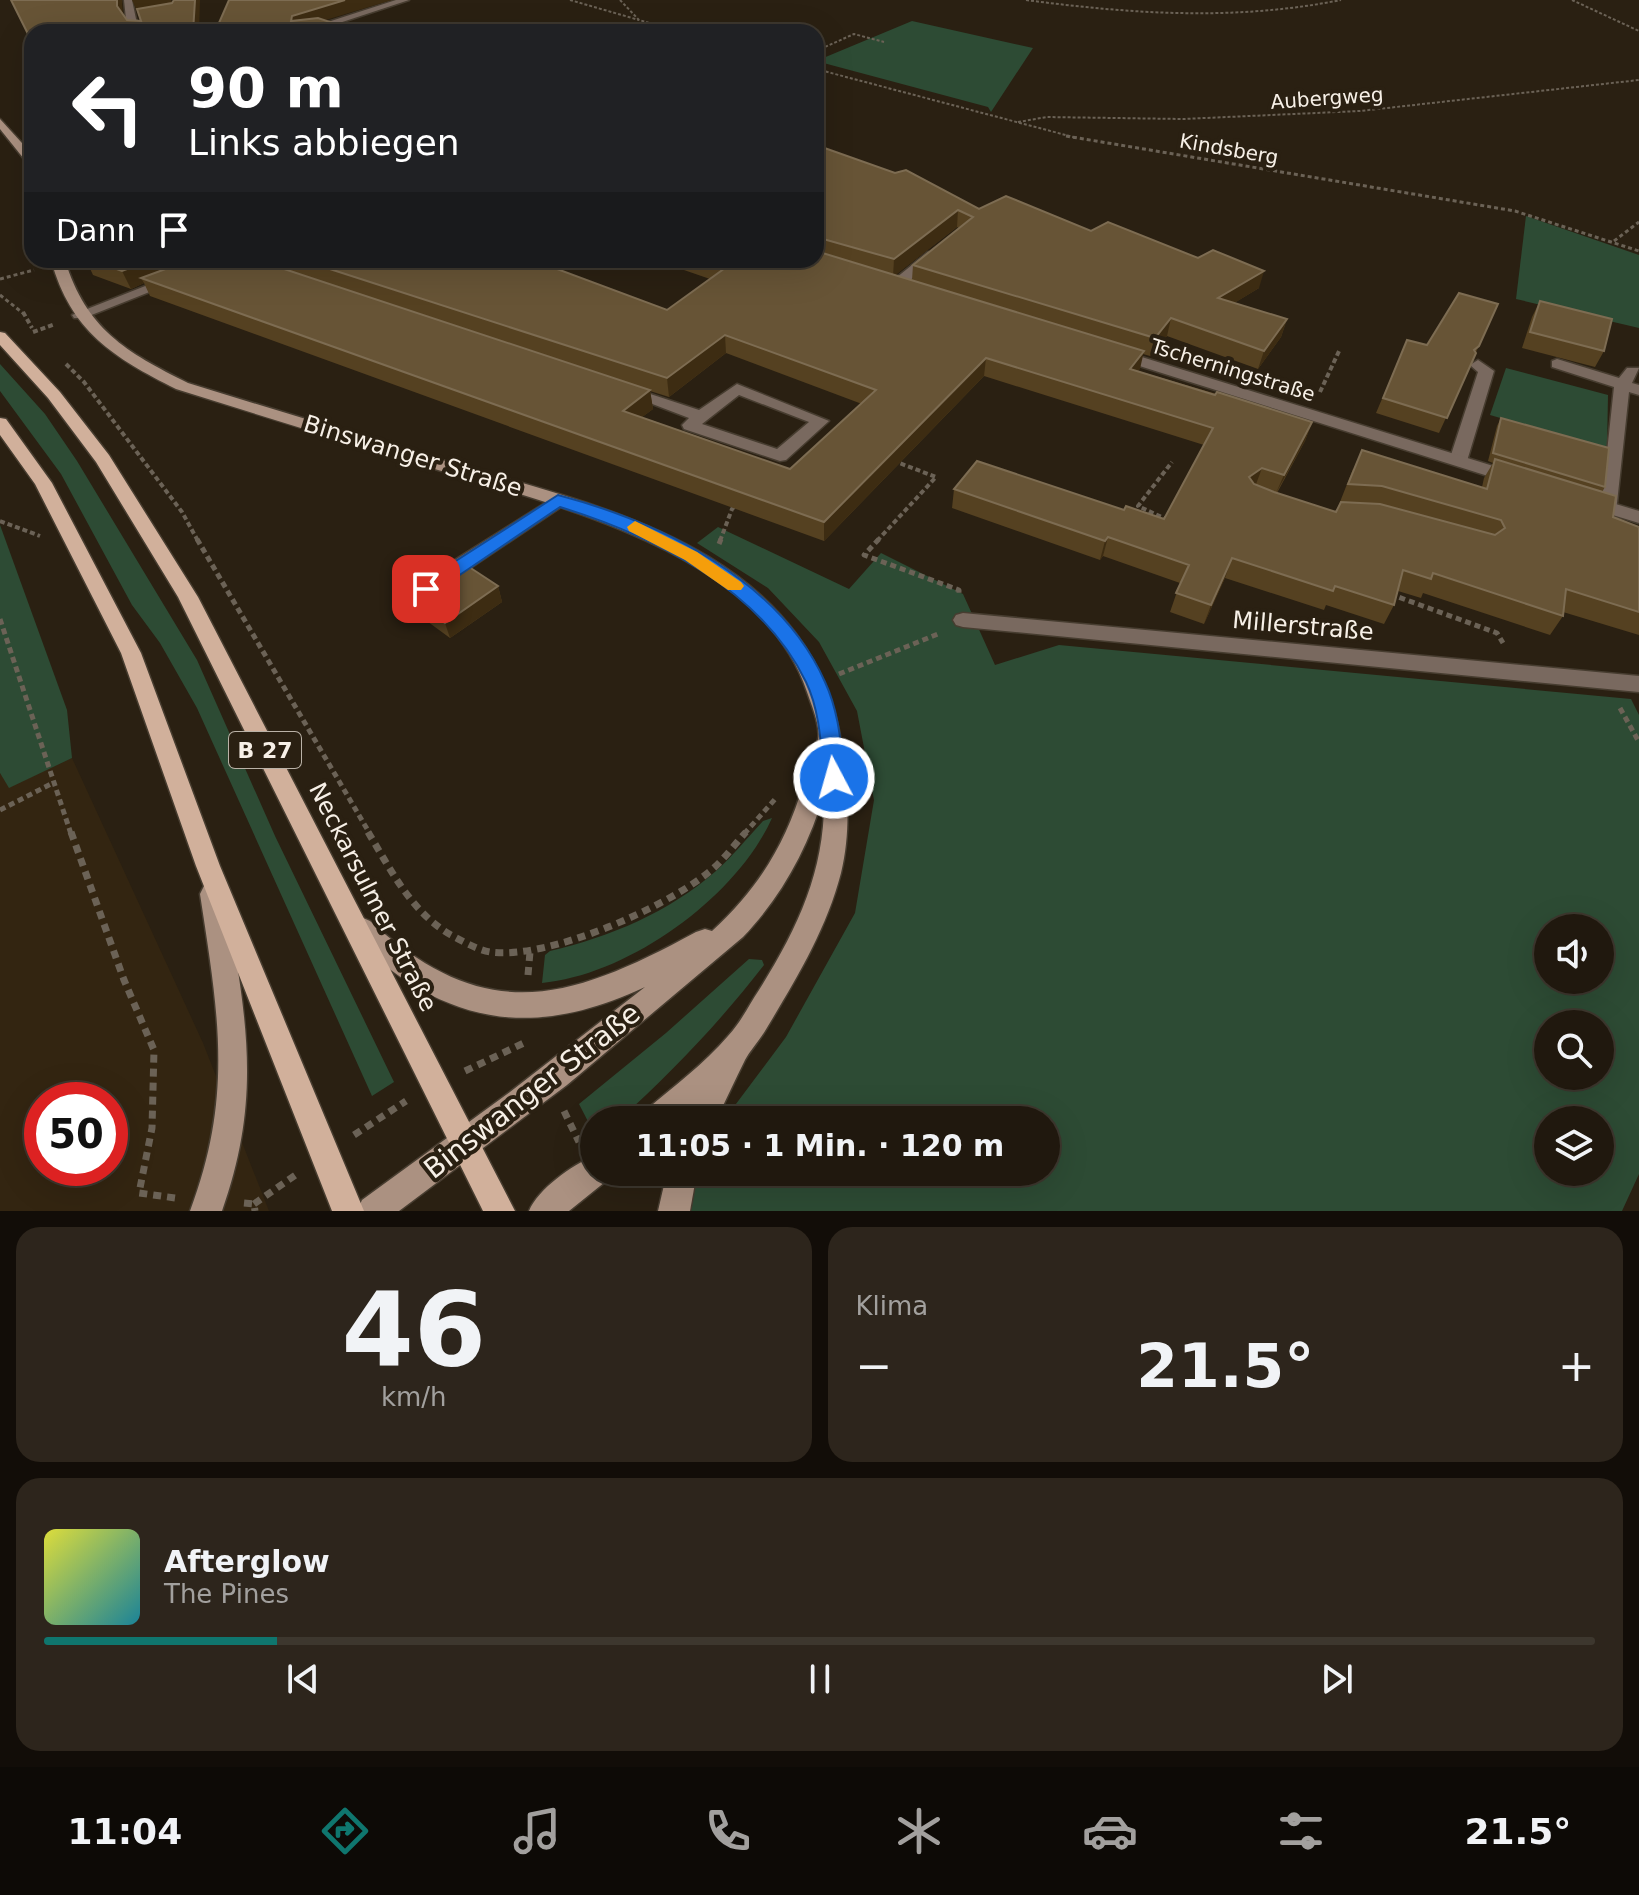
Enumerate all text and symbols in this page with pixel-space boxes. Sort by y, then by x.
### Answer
text: 90 m [188,55,344,120]
icon: left [56,56,160,160]
street label: Aubergweg [1270,82,1384,114]
text: Links abbiegen [188,122,460,163]
street label: Kindsberg [1178,128,1280,170]
icon: arrive [152,208,196,252]
text: Dann [56,213,136,248]
street label: Tscherningstraße [1147,333,1318,406]
street label: Binswanger Straße [300,409,526,503]
pin [392,555,460,623]
icon: arrive [404,567,448,611]
street label: Millerstraße [1231,606,1375,646]
road number: B 27 [229,732,301,768]
position arrow [792,736,876,820]
street label: Neckarsulmer Straße [303,778,443,1016]
map controls [1534,914,1614,1186]
button: sound [1534,914,1614,994]
street label: Binswanger Straße [417,996,647,1186]
button: search [1534,1010,1614,1090]
speed limit sign: 50 [24,1082,128,1186]
button: layers [1534,1106,1614,1186]
text: 11:05 · 1 Min. · 120 m [636,1128,1004,1163]
text: 46 [341,1269,486,1391]
text: Klima [856,1291,928,1321]
text: 21.5° [1136,1331,1314,1401]
text: − [856,1340,892,1391]
text: + [1558,1340,1595,1391]
text: km/h [381,1382,447,1412]
text: Afterglow [164,1544,330,1579]
text: The Pines [164,1579,289,1609]
icon: previous [281,1657,325,1701]
icon: pause [798,1657,842,1701]
icon: next [1315,1657,1359,1701]
icon: directions [317,1803,373,1859]
icon: music [509,1803,565,1859]
icon: phone [700,1803,756,1859]
icon: climate [891,1803,947,1859]
icon: car [1082,1803,1138,1859]
icon: filters [1273,1803,1329,1859]
text: 11:04 [68,1811,182,1852]
text: 21.5° [1465,1811,1571,1852]

